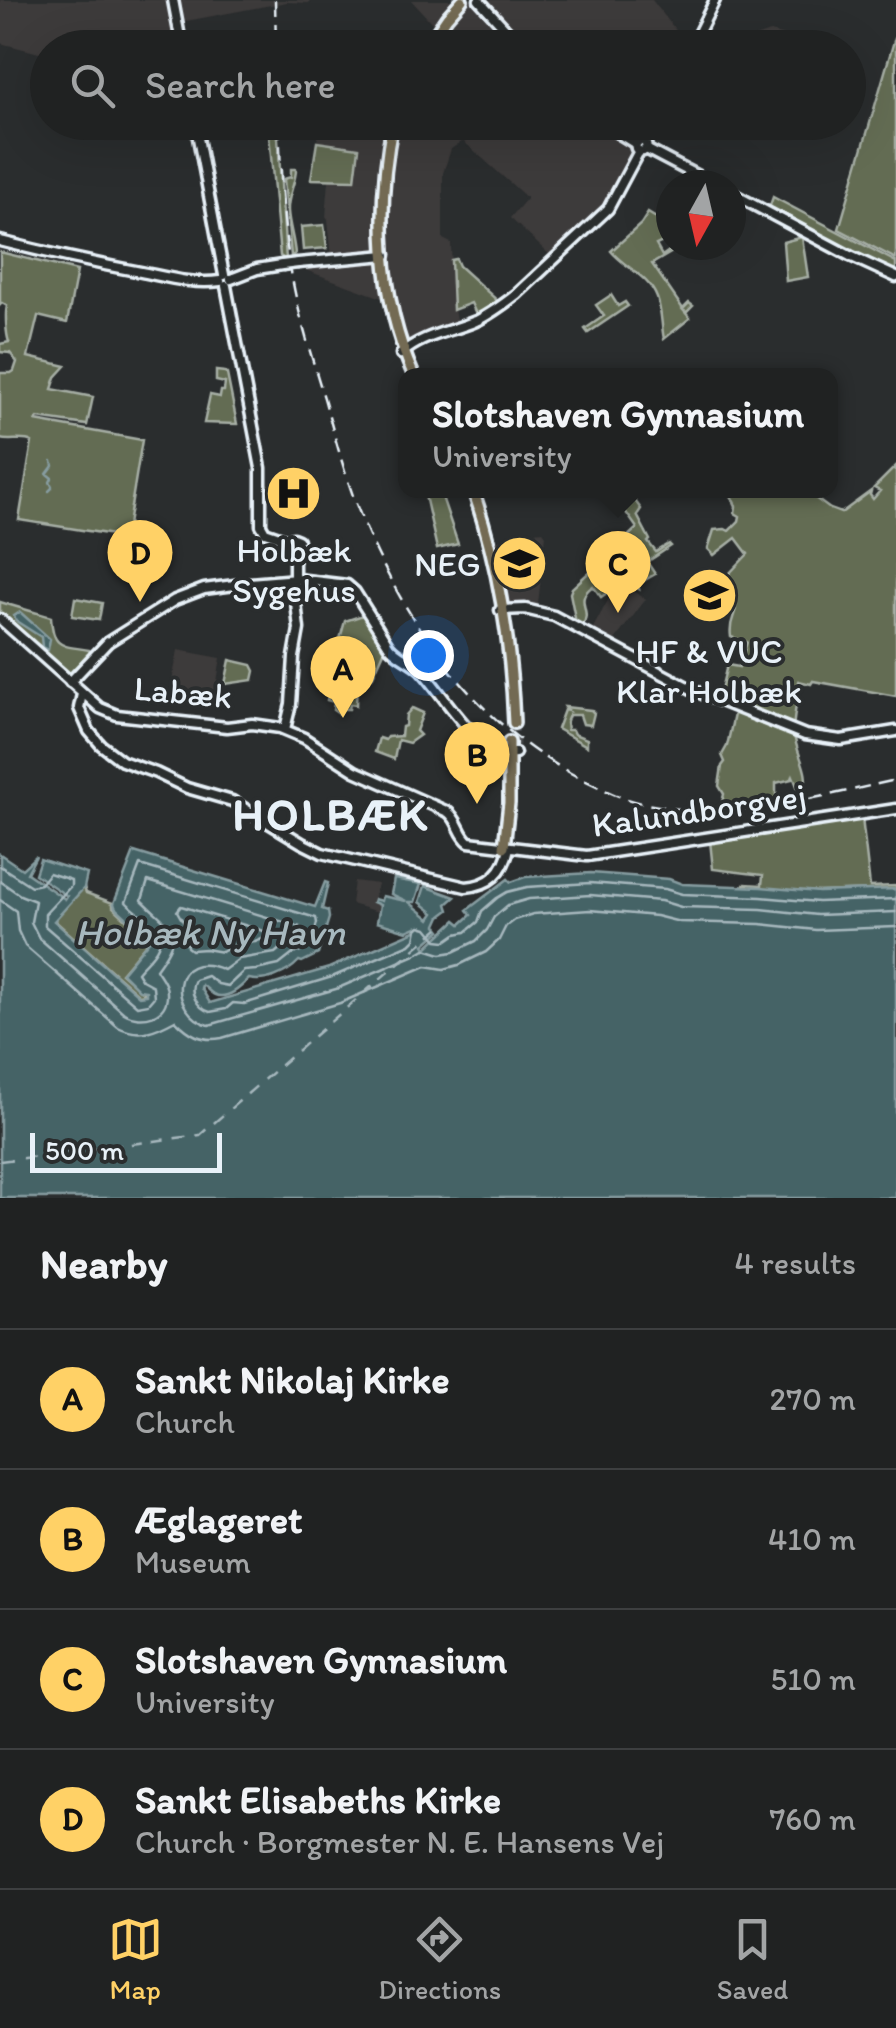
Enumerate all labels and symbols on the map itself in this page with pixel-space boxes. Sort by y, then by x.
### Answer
north arrow [656,170,746,260]
hospital icon: Holbæk Sygehus [264,464,324,524]
pin: D [108,520,172,602]
place label: Holbæk Sygehus [232,529,356,611]
pin: C [586,530,650,613]
school or university icon: NEG [490,534,550,594]
place label: NEG [414,543,481,585]
school or university icon: HF & VUC Klar Holbæk [679,565,739,625]
your location [403,630,454,681]
place label: HF & VUC Klar Holbæk [616,630,802,712]
pin: A [310,636,376,718]
street label: Labæk [132,667,234,717]
pin: B [444,722,510,804]
street label: Kalundborgvej [589,774,809,846]
district label: HOLBÆK [232,787,430,841]
water label: Holbæk Ny Havn [75,909,346,955]
scale bar [30,1128,222,1172]

